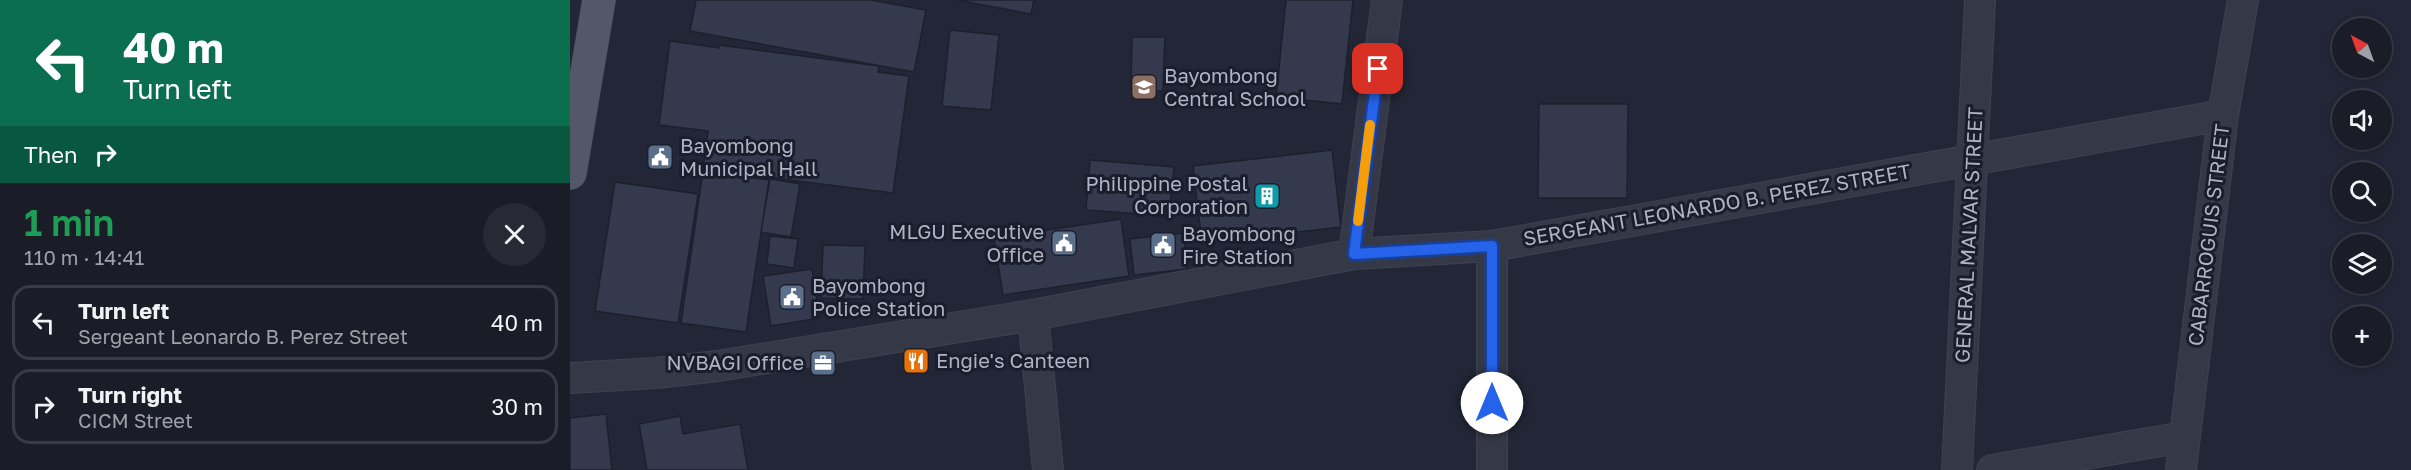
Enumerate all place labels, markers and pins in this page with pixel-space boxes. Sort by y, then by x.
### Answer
pin [1352,43,1403,94]
place label: Bayombong Central School [1164,63,1306,110]
school or university icon: Bayombong Central School [1129,72,1159,102]
place label: Bayombong Municipal Hall [680,133,818,180]
public building icon: Bayombong Municipal Hall [645,142,675,172]
place label: Philippine Postal Corporation [1085,171,1248,218]
building icon: Philippine Postal Corporation [1252,181,1282,211]
place label: MLGU Executive Office [889,219,1044,266]
place label: Bayombong Fire Station [1182,221,1296,268]
public building icon: MLGU Executive Office [1049,228,1079,258]
public building icon: Bayombong Fire Station [1148,230,1178,260]
place label: Bayombong Police Station [812,273,945,320]
public building icon: Bayombong Police Station [777,282,807,312]
restaurant icon: Engie's Canteen [901,346,931,376]
office icon: NVBAGI Office [808,348,838,378]
place label: Engie's Canteen [936,348,1090,372]
place label: NVBAGI Office [667,350,804,374]

